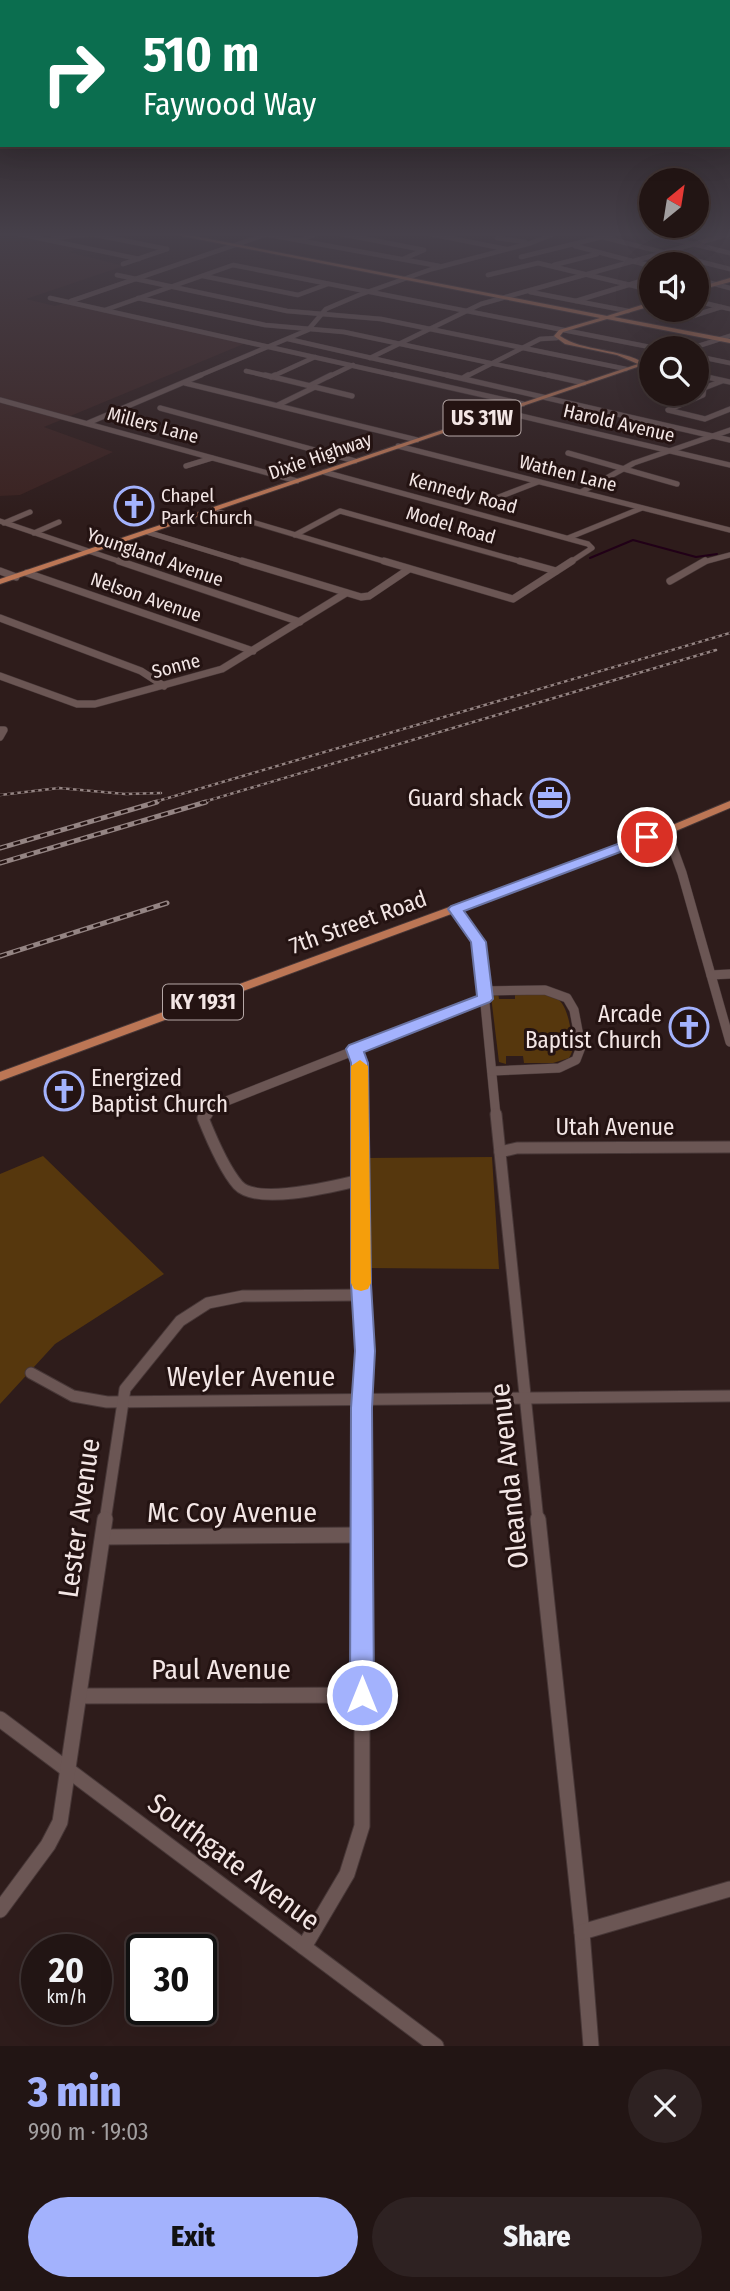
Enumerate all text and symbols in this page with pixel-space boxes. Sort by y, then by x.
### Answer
text: 510 m [143,25,259,84]
icon: right [28,28,119,119]
text: Faywood Way [143,85,316,123]
north arrow [639,168,709,238]
map controls [639,168,709,406]
button: sound [639,252,709,322]
button: search [639,336,709,406]
street label: Harold Avenue [561,399,677,447]
road number: US 31W [444,400,520,436]
street label: Millers Lane [105,402,201,448]
street label: Dixie Highway [265,427,375,484]
street label: Wathen Lane [517,450,619,496]
street label: Kennedy Road [406,468,520,518]
place label: Chapel Park Church [161,484,253,529]
church icon: Chapel Park Church [113,485,155,527]
street label: Model Road [404,501,498,549]
street label: Youngland Avenue [84,523,226,591]
street label: Nelson Avenue [88,567,204,627]
street label: Sonne [149,649,203,683]
office icon: Guard shack [529,777,571,819]
place label: Guard shack [408,784,523,812]
pin [617,807,677,867]
icon: arrive [628,818,666,856]
street label: 7th Street Road [286,884,430,960]
road number: KY 1931 [163,984,243,1020]
place label: Arcade Baptist Church [525,1000,662,1054]
church icon: Arcade Baptist Church [668,1006,710,1048]
place label: Energized Baptist Church [91,1064,228,1118]
church icon: Energized Baptist Church [43,1070,85,1112]
street label: Utah Avenue [556,1113,674,1141]
street label: Weyler Avenue [167,1360,335,1393]
street label: Oleanda Avenue [483,1382,535,1570]
street label: Lester Avenue [51,1436,107,1600]
street label: Mc Coy Avenue [147,1496,317,1529]
street label: Paul Avenue [151,1653,291,1686]
position arrow [325,1658,399,1732]
street label: Southgate Avenue [141,1787,327,1937]
speed limit sign: 30 [126,1934,217,2025]
text: 20 [49,1949,84,1991]
text: km/h [46,1986,87,2008]
text: 3 min [28,2067,121,2117]
button: close [628,2069,702,2143]
text: 990 m · 19:03 [28,2118,148,2146]
button: Exit [28,2197,358,2277]
button: Share [372,2197,702,2277]

